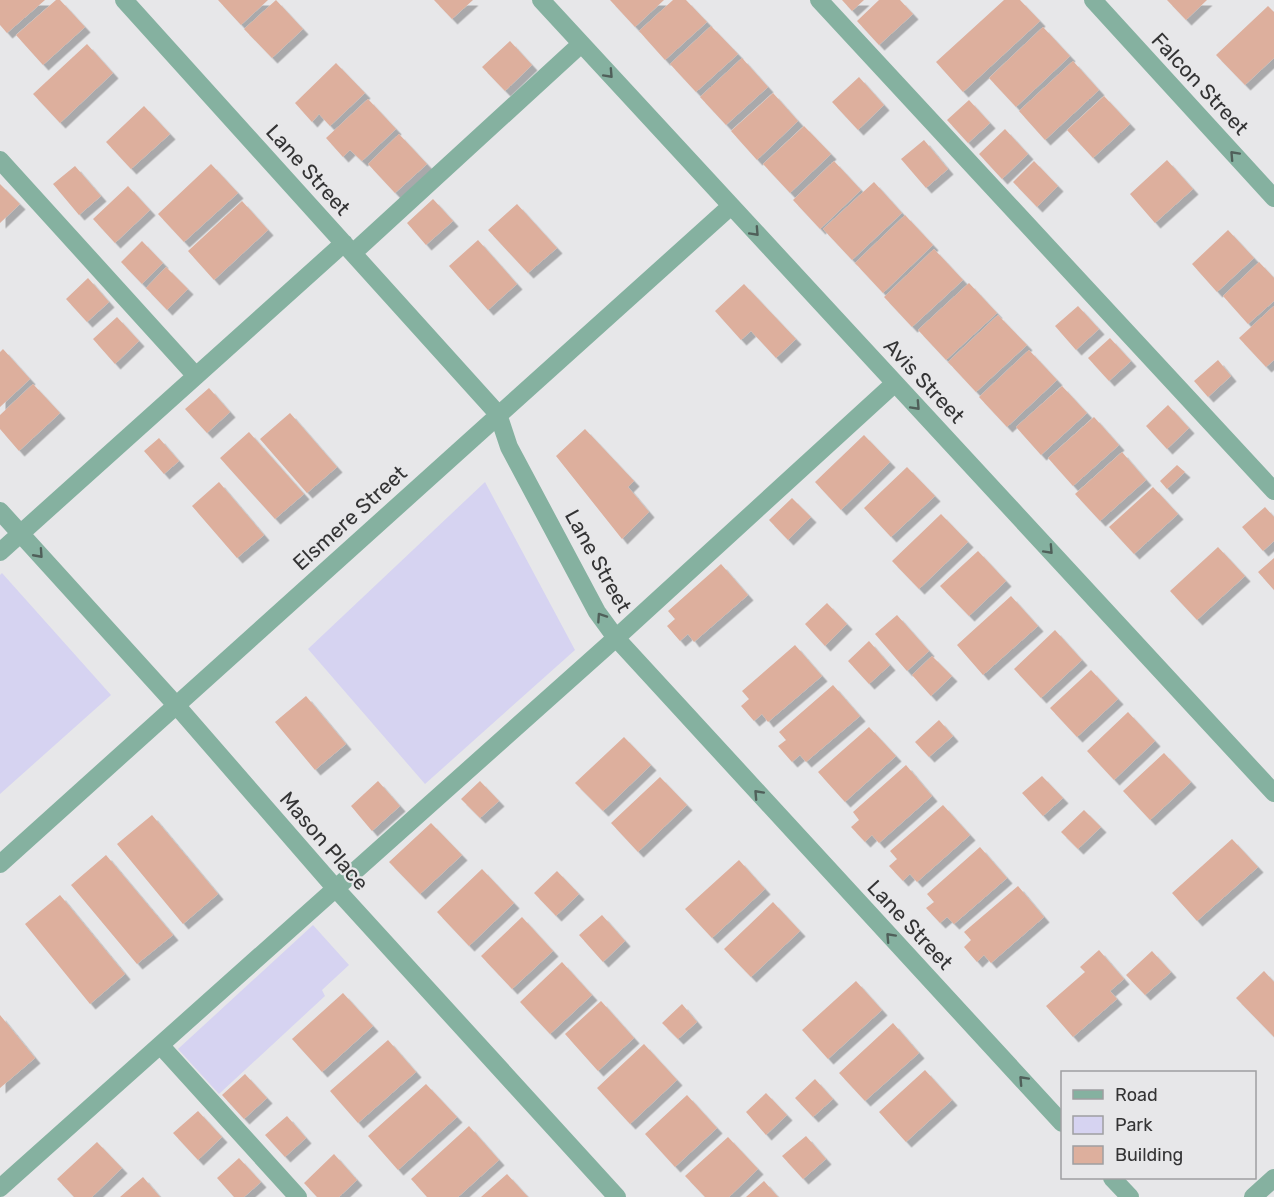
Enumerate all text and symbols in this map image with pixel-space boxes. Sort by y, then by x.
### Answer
street label: Falcon Street [1147,27,1254,140]
one-way arrow [602,67,613,78]
street label: Lane Street [261,119,356,220]
one-way arrow [1231,151,1242,162]
one-way arrow [748,225,759,236]
street label: Avis Street [879,333,970,428]
one-way arrow [909,400,920,410]
street label: Elsmere Street [288,460,412,575]
street label: Lane Street [560,505,637,617]
one-way arrow [1042,543,1053,553]
one-way arrow [32,548,43,558]
one-way arrow [597,612,608,623]
street label: Mason Place [275,786,374,895]
one-way arrow [754,790,765,801]
street label: Lane Street [862,875,958,975]
one-way arrow [887,934,898,945]
legend [1061,1071,1256,1179]
one-way arrow [1019,1077,1030,1087]
text: Road [1115,1084,1158,1106]
text: Park [1115,1114,1153,1136]
text: Building [1115,1144,1183,1166]

